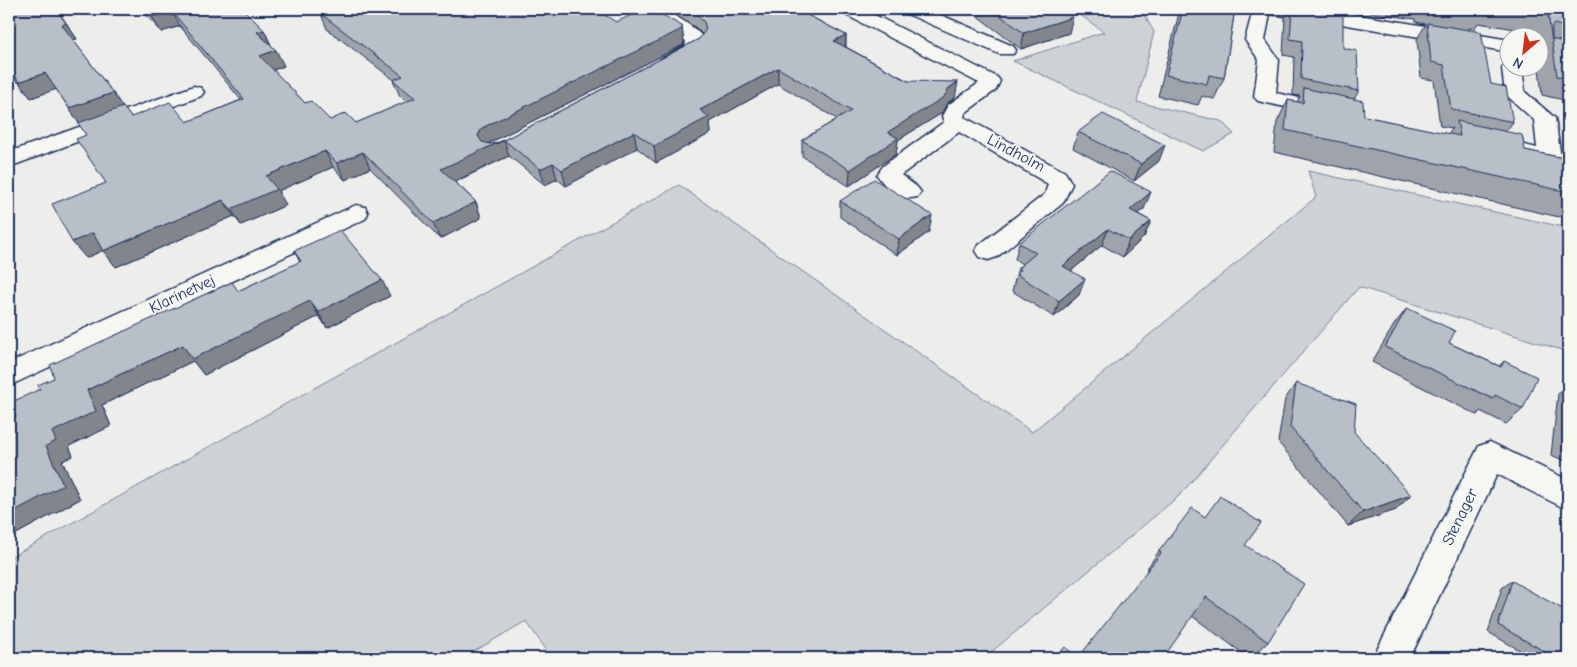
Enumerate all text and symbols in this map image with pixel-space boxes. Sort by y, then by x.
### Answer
north arrow [1500,28,1550,78]
text: N [1510,53,1526,73]
street label: Lindholm [984,130,1048,176]
street label: Klarinetvej [146,271,218,317]
street label: Stenager [1439,485,1482,548]

